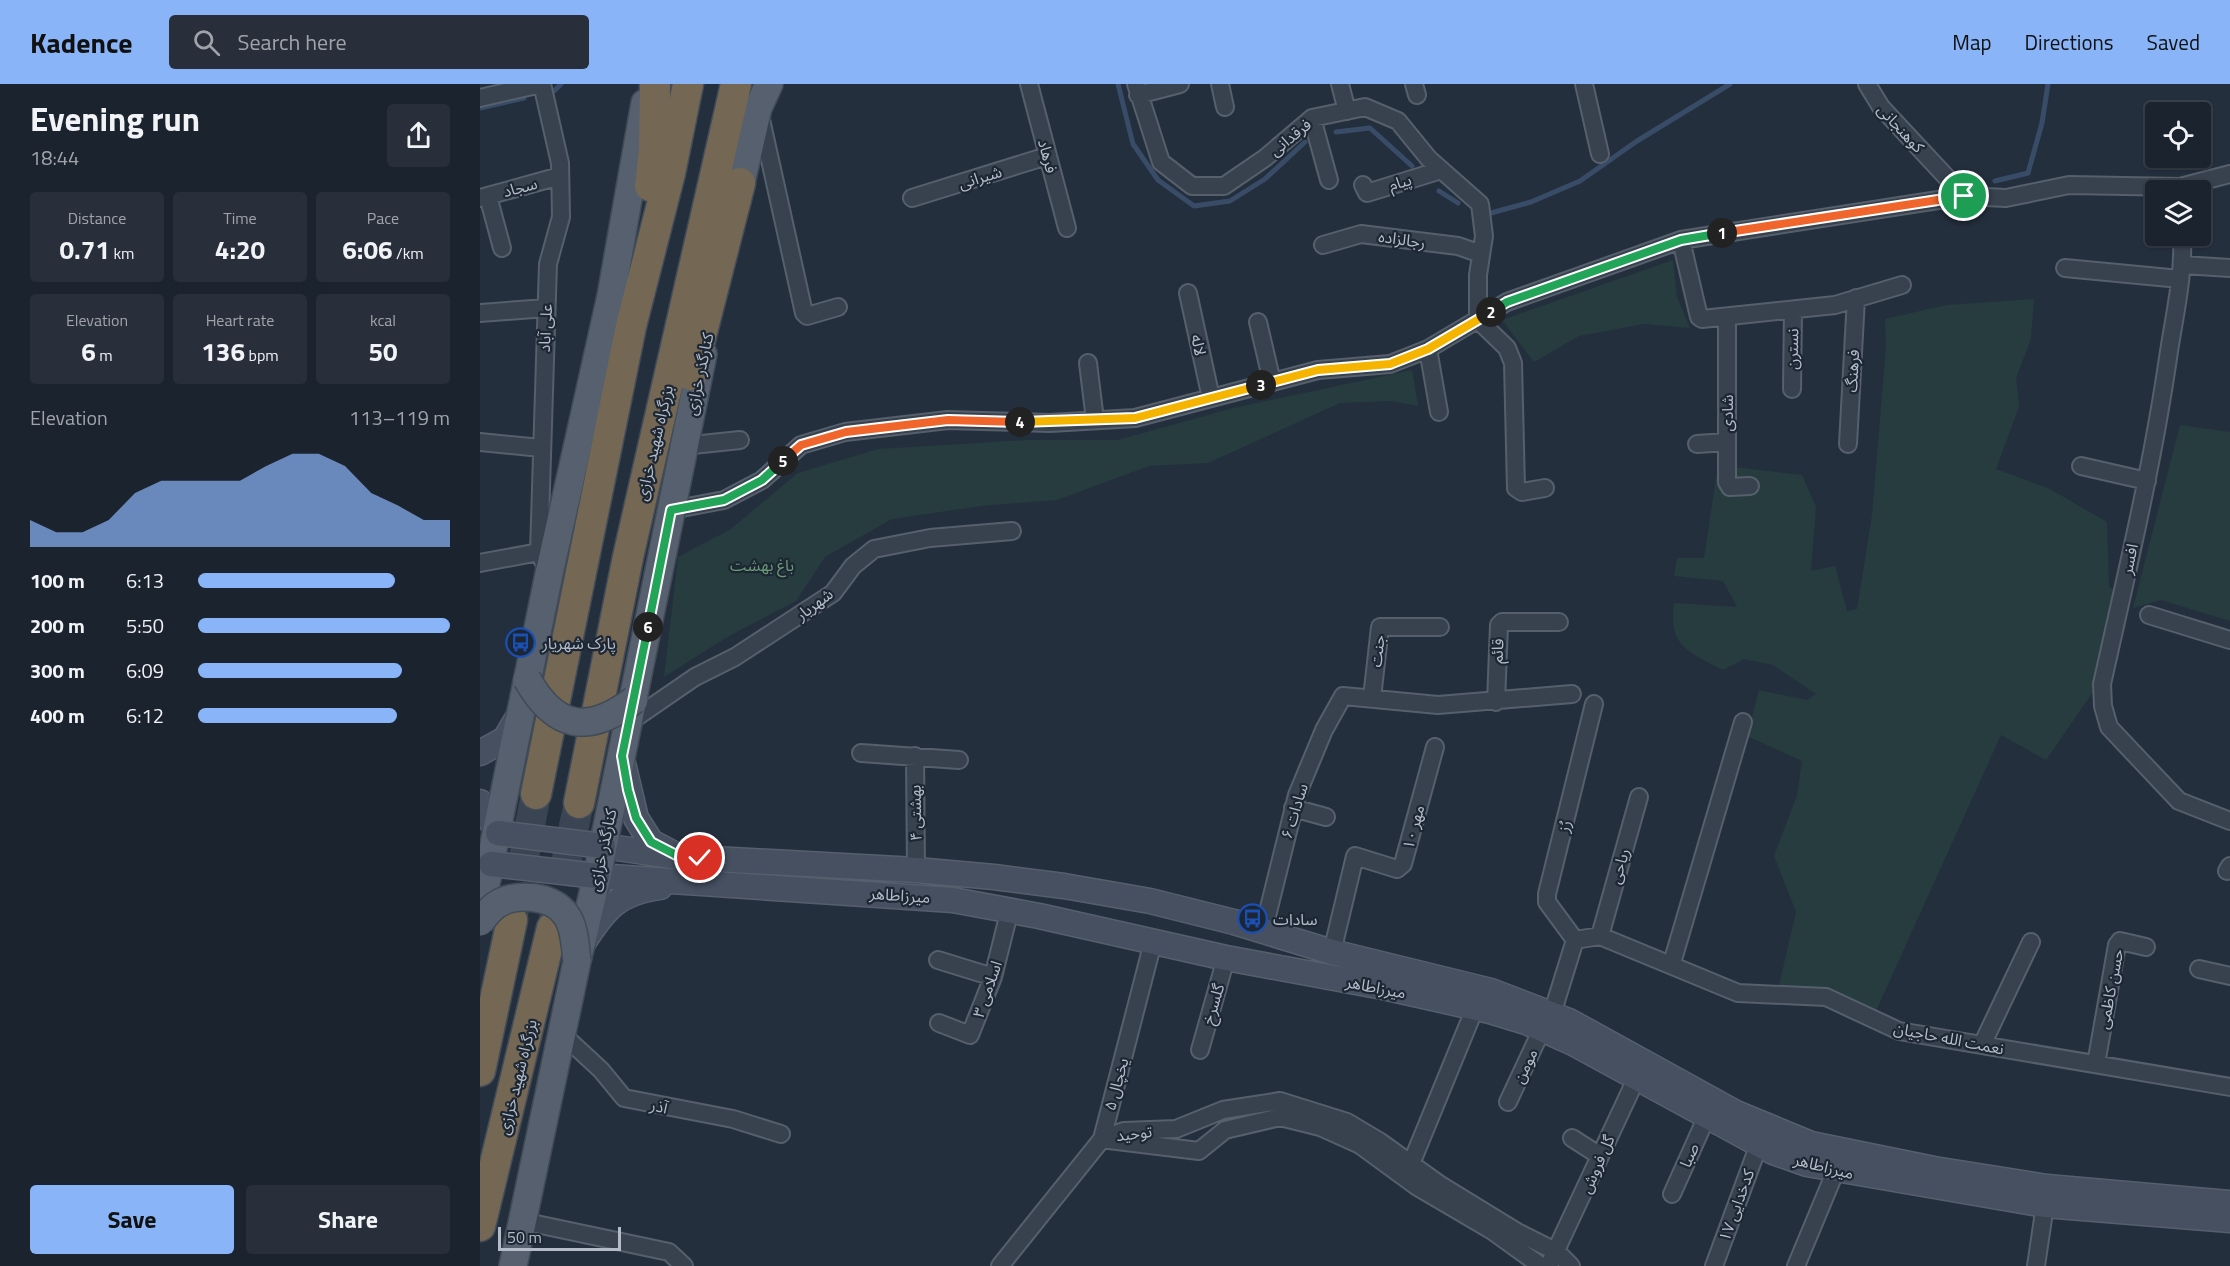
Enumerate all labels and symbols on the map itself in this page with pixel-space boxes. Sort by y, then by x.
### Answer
street label: کوهنجانی [1872,98,1930,158]
street label: فرقدانی [1264,112,1316,162]
street label: فرهاد [1032,136,1064,176]
street label: شیرانی [955,159,1005,195]
street label: پیام [1385,167,1415,198]
pin [1938,170,1989,221]
street label: سجاد [500,171,540,203]
pin: 1 [1707,218,1737,248]
street label: رجالزاده [1377,224,1427,254]
pin: 2 [1476,297,1506,327]
street label: علی آباد [532,303,558,353]
street label: نسترن [1780,328,1804,370]
street label: کنارگذر خرازی [679,330,720,417]
street label: لاله [1185,332,1213,358]
street label: فرهنگ [1839,349,1865,393]
pin: 3 [1246,370,1276,400]
street label: بزرگراه شهید خرازی [629,383,679,503]
street label: شادی [1715,395,1739,432]
pin: 4 [1005,407,1035,437]
pin: 5 [768,446,798,476]
street label: افسر [2114,541,2144,578]
park label: باغ بهشت [730,553,794,578]
street label: شهریار [789,582,838,627]
pin: 6 [633,612,663,642]
bus stop icon: پارک شهریار [505,627,537,659]
place label: پارک شهریار [541,631,616,655]
street label: جنت [1363,633,1391,669]
street label: قائم [1485,638,1510,664]
street label: سادات ۶ [1274,780,1314,842]
street label: بهشتی ۴ [903,785,927,841]
street label: مهر ۱۰ [1396,802,1430,852]
street label: کنارگذر خرازی [582,806,623,893]
street label: رُز [1551,817,1577,836]
pin [674,832,725,883]
street label: ریاحی [1602,845,1636,887]
street label: میرزاطاهر [868,881,931,909]
bus stop icon: سادات [1236,903,1268,935]
place label: سادات [1273,907,1318,931]
street label: حسن کاظمی [2090,947,2130,1031]
street label: اسلامی ۳ [966,957,1008,1021]
street label: میرزاطاهر [1343,969,1408,1005]
street label: گلسرخ [1196,980,1231,1028]
street label: نعمت الله حاجیان [1892,1016,2006,1060]
street label: بزرگراه شهید خرازی [491,1017,543,1137]
street label: مومن [1507,1045,1543,1087]
street label: یخچال ۵ [1097,1055,1135,1113]
street label: آذر [647,1092,671,1120]
street label: توحید [1115,1119,1154,1147]
street label: گل فروش [1573,1131,1621,1197]
street label: صبا [1673,1139,1705,1171]
street label: میرزاطاهر [1791,1147,1856,1185]
street label: کدخدایی ۱۷ [1712,1165,1760,1244]
scale bar [498,1224,621,1252]

